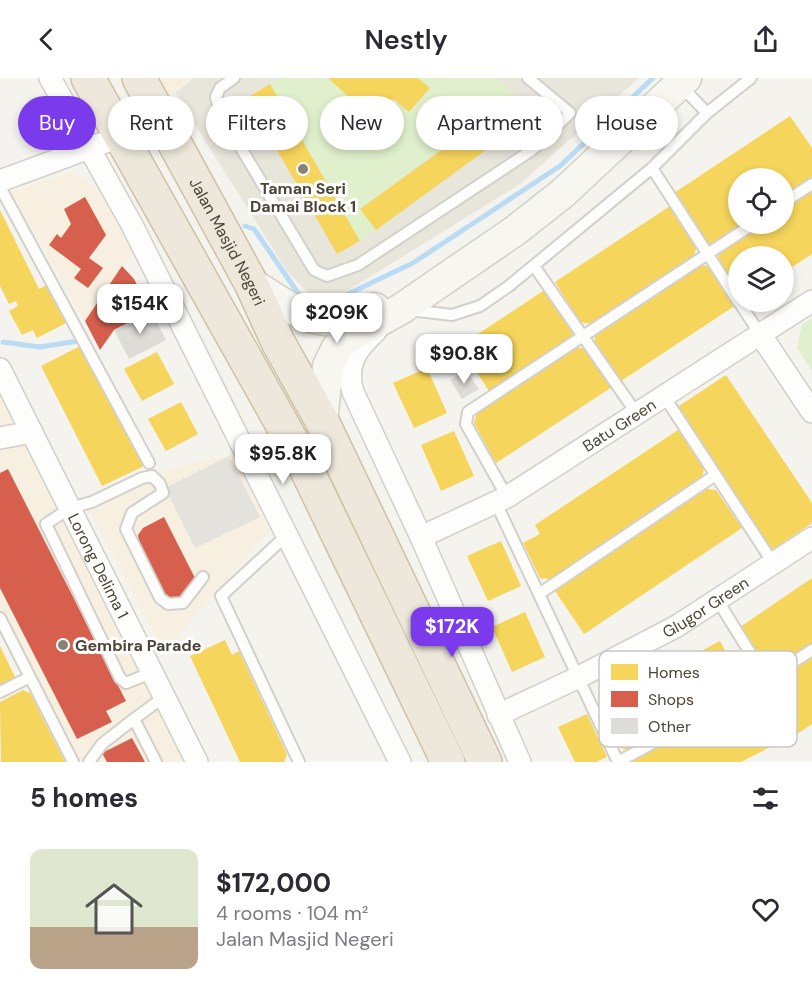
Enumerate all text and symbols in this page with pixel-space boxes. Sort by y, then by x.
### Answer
text: Nestly [364,22,448,57]
icon: back [30,23,63,56]
icon: share [749,23,782,56]
chip: Buy [18,96,96,150]
chip: Rent [108,96,194,150]
chip: Filters [206,96,308,150]
chip: New [320,96,404,150]
chip: Apartment [416,96,563,150]
chip: House [575,96,678,150]
marker: Taman Seri Damai Block 1 [296,162,310,176]
map controls [728,168,794,312]
button: locate [728,168,794,234]
street label: Jalan Masjid Negeri [185,174,270,309]
place label: Taman Seri Damai Block 1 [250,178,356,217]
button: layers [728,246,794,312]
pin: $154K [98,284,182,335]
text: $154K [111,290,169,316]
pin: $209K [295,293,379,344]
text: $209K [305,299,369,325]
pin: $90.8K [415,334,513,385]
text: $90.8K [430,340,498,366]
street label: Batu Green [578,394,660,456]
pin: $95.8K [234,434,332,485]
text: $95.8K [249,440,317,466]
street label: Lorong Delima 1 [63,510,134,622]
street label: Glugor Green [659,572,752,642]
pin: $172K [410,607,494,658]
text: $172K [425,613,479,639]
place label: Gembira Parade [75,635,201,656]
marker: Gembira Parade [56,638,70,652]
legend [599,651,797,747]
text: Homes [648,662,700,683]
text: Shops [648,689,694,710]
text: Other [648,716,691,737]
text: 5 homes [30,781,138,815]
icon: filters [749,782,782,815]
text: $172,000 [216,866,331,900]
icon: home [78,873,150,945]
icon: heart [749,893,782,926]
text: 4 rooms · 104 m² [216,900,368,926]
text: Jalan Masjid Negeri [216,926,394,952]

